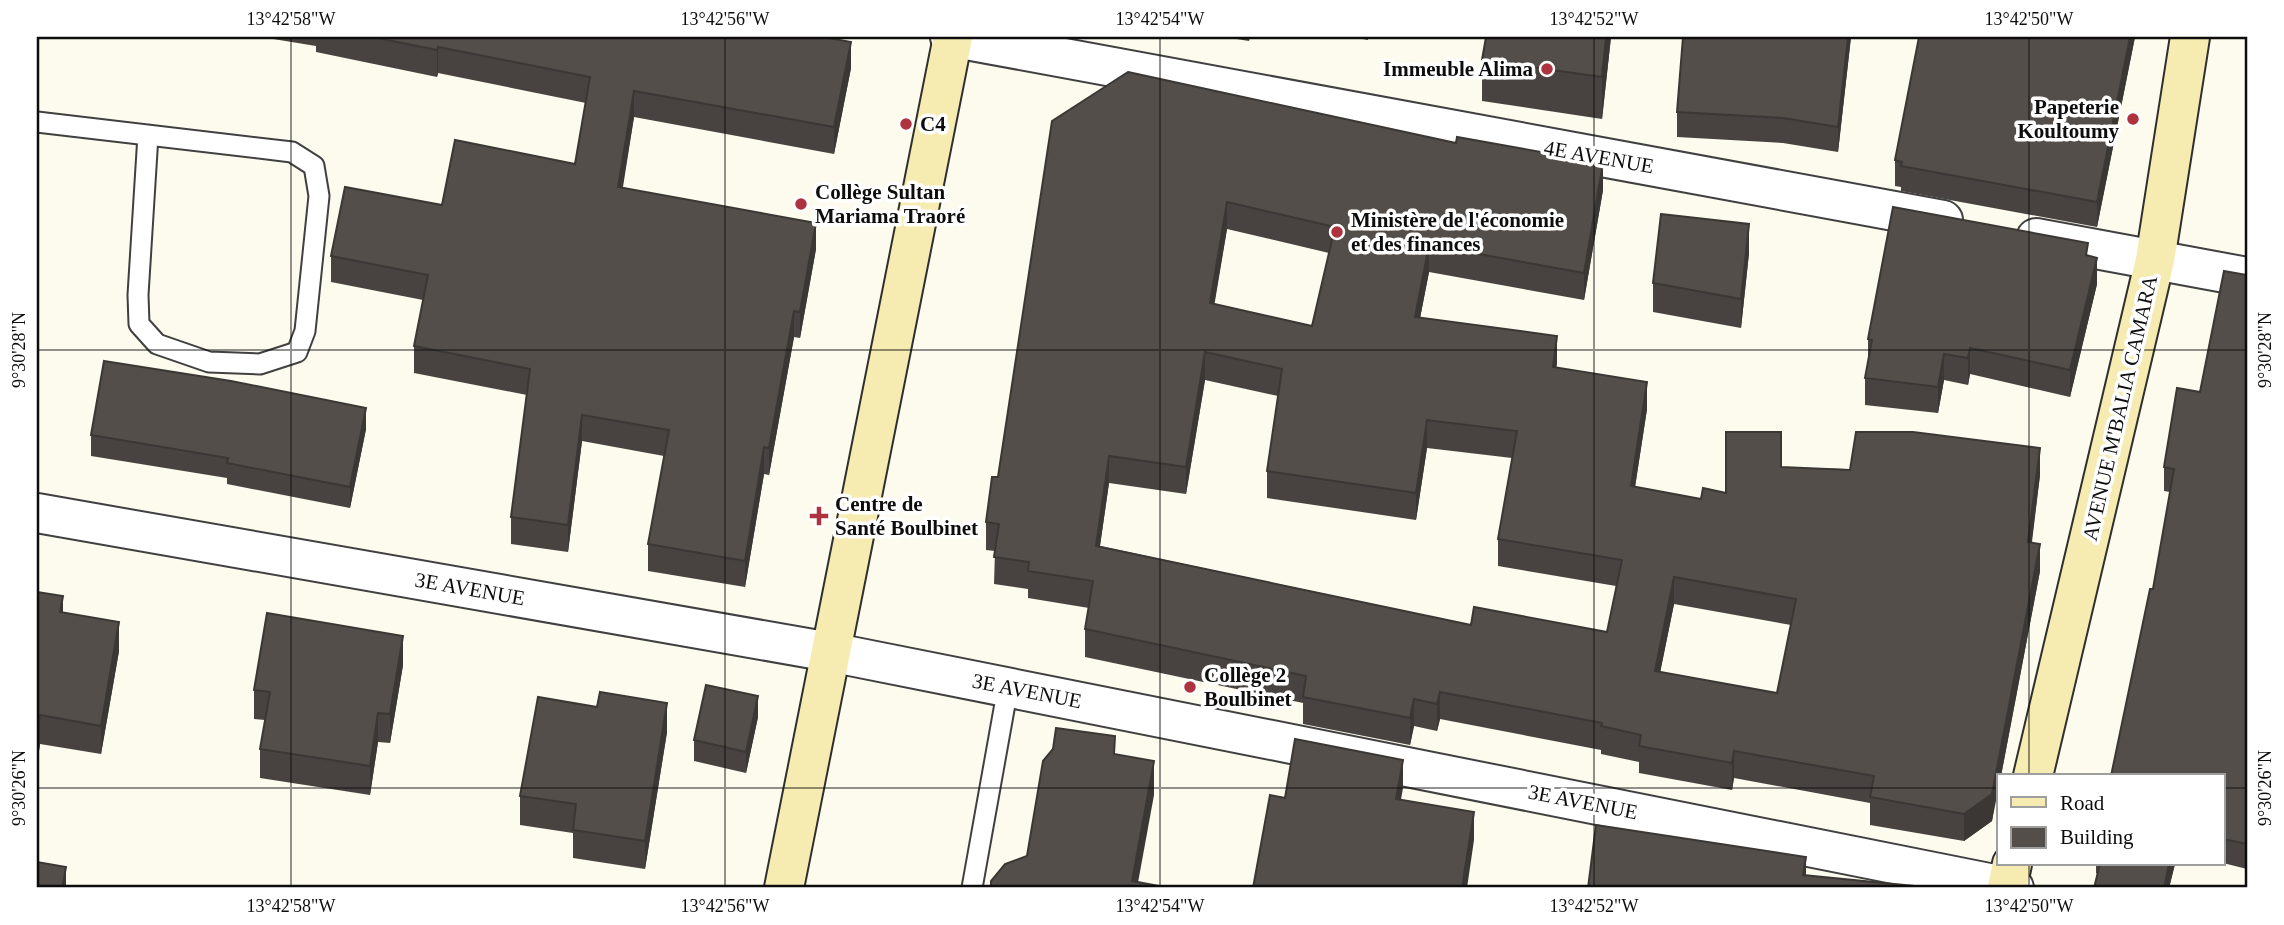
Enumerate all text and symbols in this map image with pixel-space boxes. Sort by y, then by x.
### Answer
text: 13°42'58"W [247,9,335,29]
text: 13°42'56"W [681,9,769,29]
text: 13°42'54"W [1116,9,1204,29]
text: 13°42'52"W [1550,9,1638,29]
text: 13°42'50"W [1985,9,2073,29]
place label: Immeuble Alima [1383,57,1533,81]
marker: Immeuble Alima [1539,61,1555,77]
place label: Papeterie Koultoumy [2017,95,2119,143]
marker: Papeterie Koultoumy [2125,111,2141,127]
place label: C4 [920,112,946,136]
marker: C4 [898,116,914,132]
street label: 4E AVENUE [1542,136,1656,178]
place label: Collège Sultan Mariama Traoré [815,180,965,228]
marker: Collège Sultan Mariama Traoré [793,196,809,212]
place label: Ministère de l'économie et des finances [1351,208,1564,256]
marker: Ministère de l'économie et des finances [1329,224,1345,240]
street label: AVENUE M'BALIA CAMARA [2078,272,2162,543]
text: 9°30'28"N [9,312,29,388]
text: 9°30'28"N [2255,312,2275,388]
place label: Centre de Santé Boulbinet [835,492,978,540]
marker: Centre de Santé Boulbinet [809,506,829,526]
street label: 3E AVENUE [413,568,527,610]
place label: Collège 2 Boulbinet [1204,663,1292,711]
street label: 3E AVENUE [970,669,1084,713]
marker: Collège 2 Boulbinet [1182,679,1198,695]
text: 9°30'26"N [9,750,29,826]
text: 9°30'26"N [2255,750,2275,826]
legend [1997,774,2224,866]
street label: 3E AVENUE [1526,780,1640,824]
text: Road [2060,791,2105,815]
text: Building [2060,825,2134,849]
text: 13°42'58"W [247,896,335,916]
text: 13°42'56"W [681,896,769,916]
text: 13°42'54"W [1116,896,1204,916]
text: 13°42'52"W [1550,896,1638,916]
text: 13°42'50"W [1985,896,2073,916]

